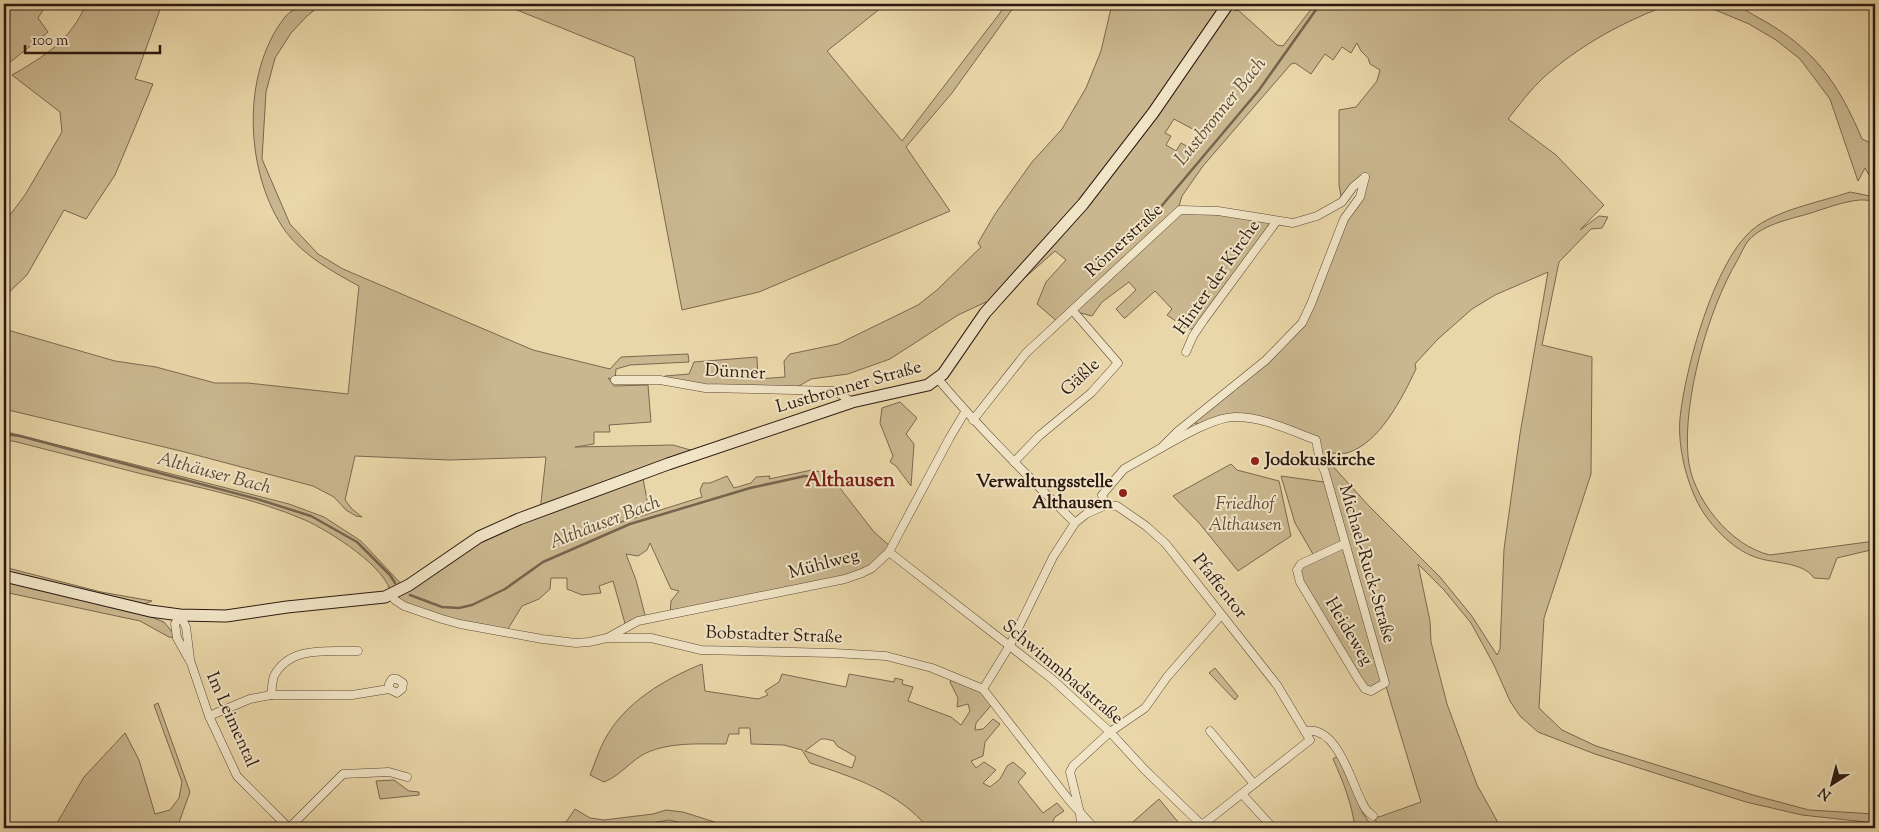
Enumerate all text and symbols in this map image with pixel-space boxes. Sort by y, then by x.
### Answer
scale bar [25,22,160,54]
text: 100 m [32,31,69,52]
water label: Lustbronner Bach [1169,51,1274,172]
street label: Römerstraße [1080,198,1170,284]
street label: Hinter der Kirche [1168,215,1268,341]
street label: Gäßle [1055,353,1107,403]
street label: Lustbronner Straße [773,355,925,421]
street label: Dünner [704,358,766,388]
water label: Althäuser Bach [154,446,275,502]
place label: Jodokuskirche [1263,448,1376,474]
marker: Jodokuskirche [1249,455,1261,467]
district label: Althausen [805,467,895,496]
place label: Verwaltungsstelle Althausen [976,470,1114,517]
street label: Michael-Ruck-Straße [1331,482,1401,646]
marker: Verwaltungsstelle Althausen [1117,487,1129,499]
water label: Althäuser Bach [546,489,665,557]
park label: Friedhof Althausen [1208,492,1282,539]
street label: Mühlweg [786,543,862,587]
street label: Pfaffentor [1185,549,1253,625]
street label: Heideweg [1317,593,1379,671]
street label: Schwimmbadstraße [996,614,1128,732]
street label: Bobstadter Straße [705,621,843,651]
street label: Im Leimental [198,668,264,772]
north arrow [1806,760,1856,810]
text: N [1815,782,1836,804]

